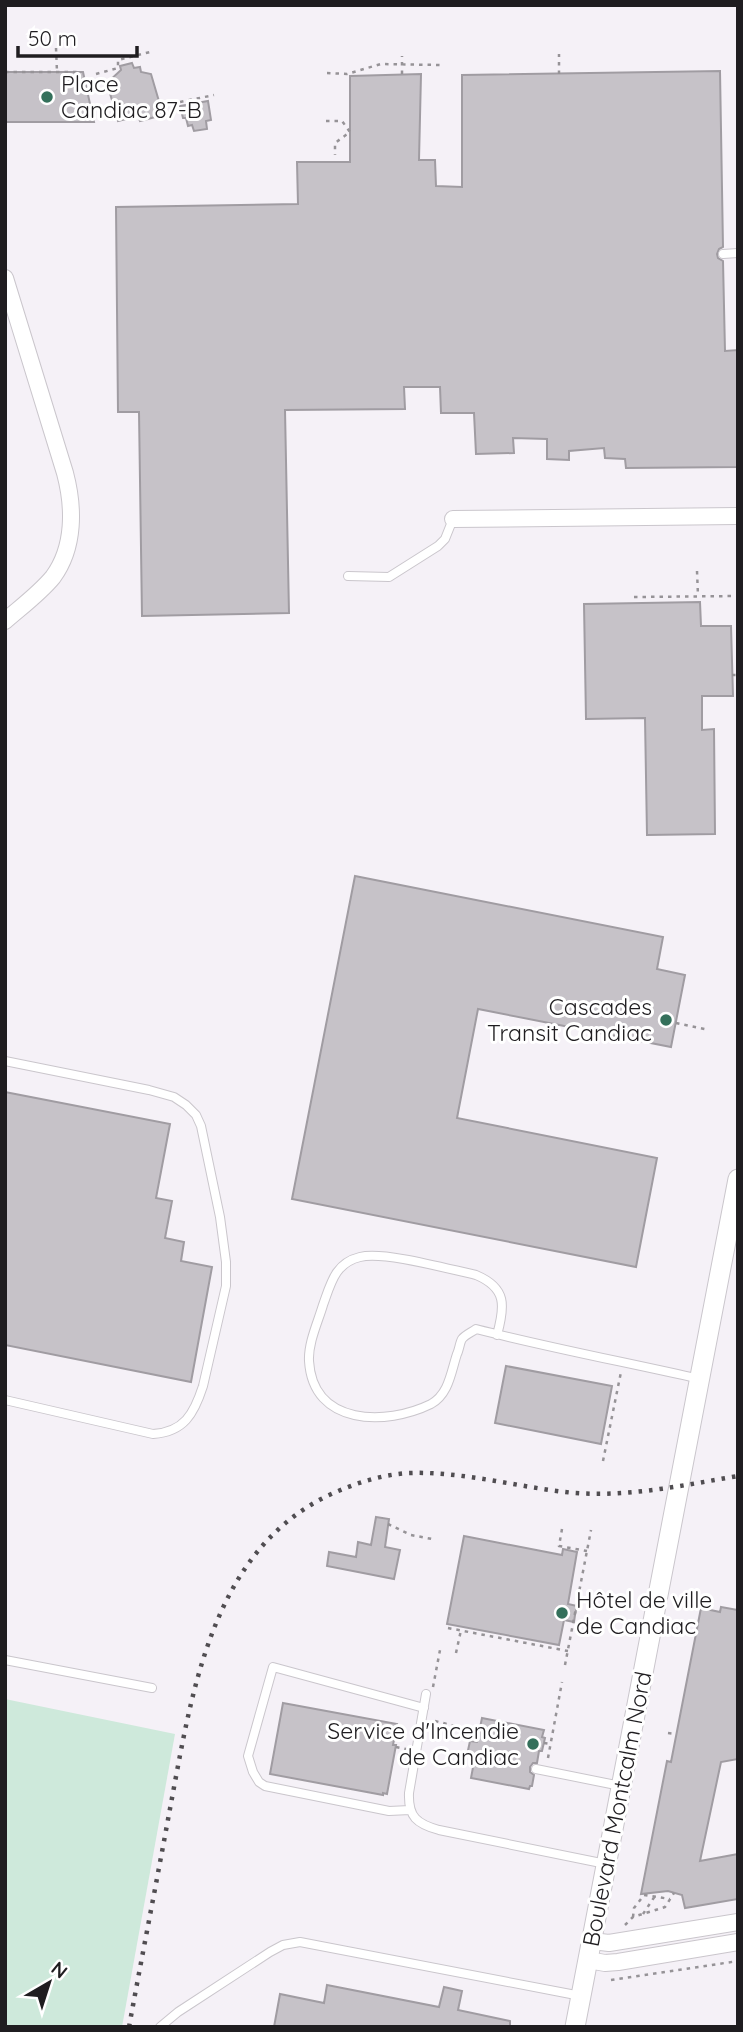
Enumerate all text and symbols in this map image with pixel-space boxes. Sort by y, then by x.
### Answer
scale bar [18,14,136,58]
text: 50 m [28,25,77,51]
place label: Place Candiac 87-B [61,69,202,124]
marker: Place Candiac 87-B [39,89,55,105]
place label: Cascades Transit Candiac [487,992,652,1047]
marker: Cascades Transit Candiac [658,1012,674,1028]
place label: Hôtel de ville de Candiac [576,1585,712,1640]
marker: Hôtel de ville de Candiac [554,1605,570,1621]
street label: Boulevard Montcalm Nord [576,1669,657,1949]
place label: Service d'Incendie de Candiac [327,1716,519,1771]
marker: Service d'Incendie de Candiac [525,1736,541,1752]
north arrow [14,1948,84,2018]
text: N [47,1956,73,1984]

